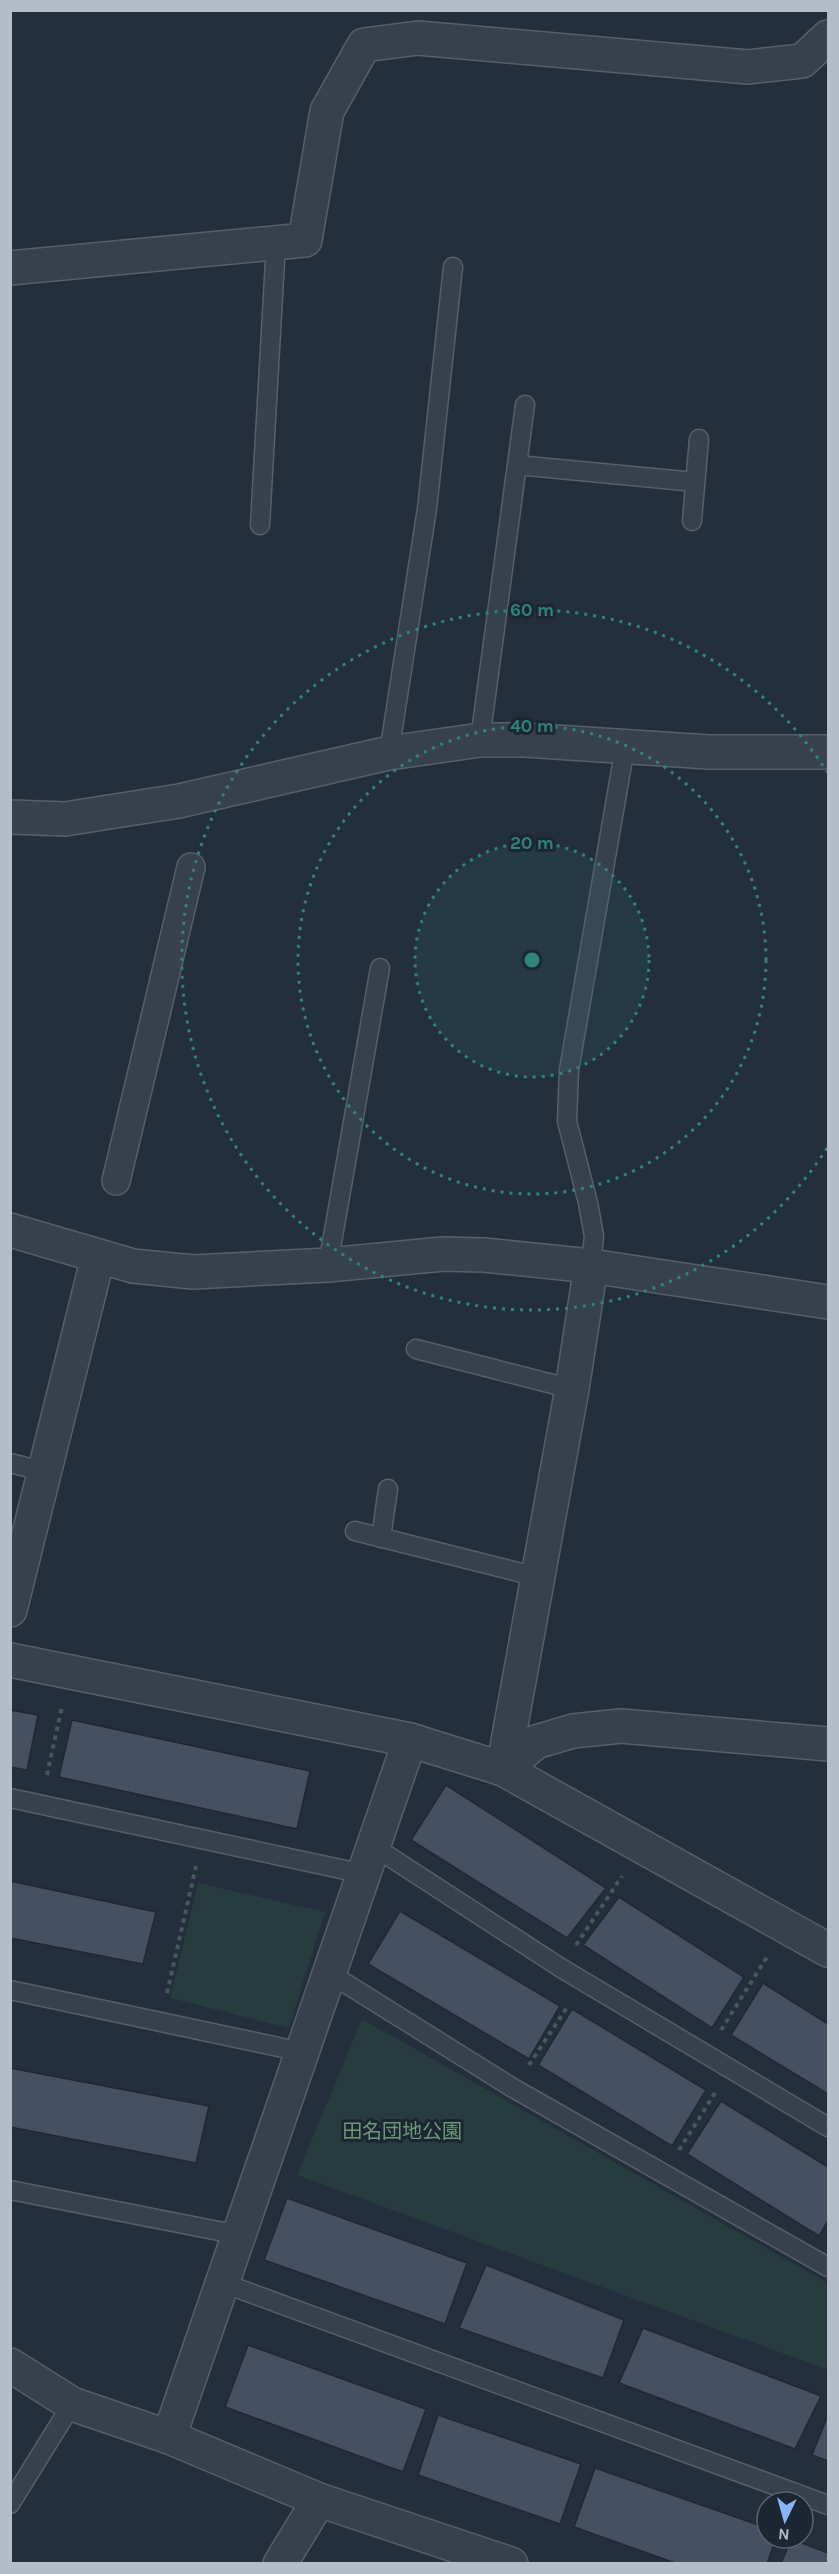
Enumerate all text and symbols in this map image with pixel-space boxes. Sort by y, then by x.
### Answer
text: 60 m [510,599,554,621]
text: 40 m [510,715,554,737]
text: 20 m [510,832,554,854]
centre of rings [522,950,542,970]
park label: 田名団地公園 [342,2120,462,2143]
north arrow [755,2490,815,2550]
text: N [777,2524,790,2544]

